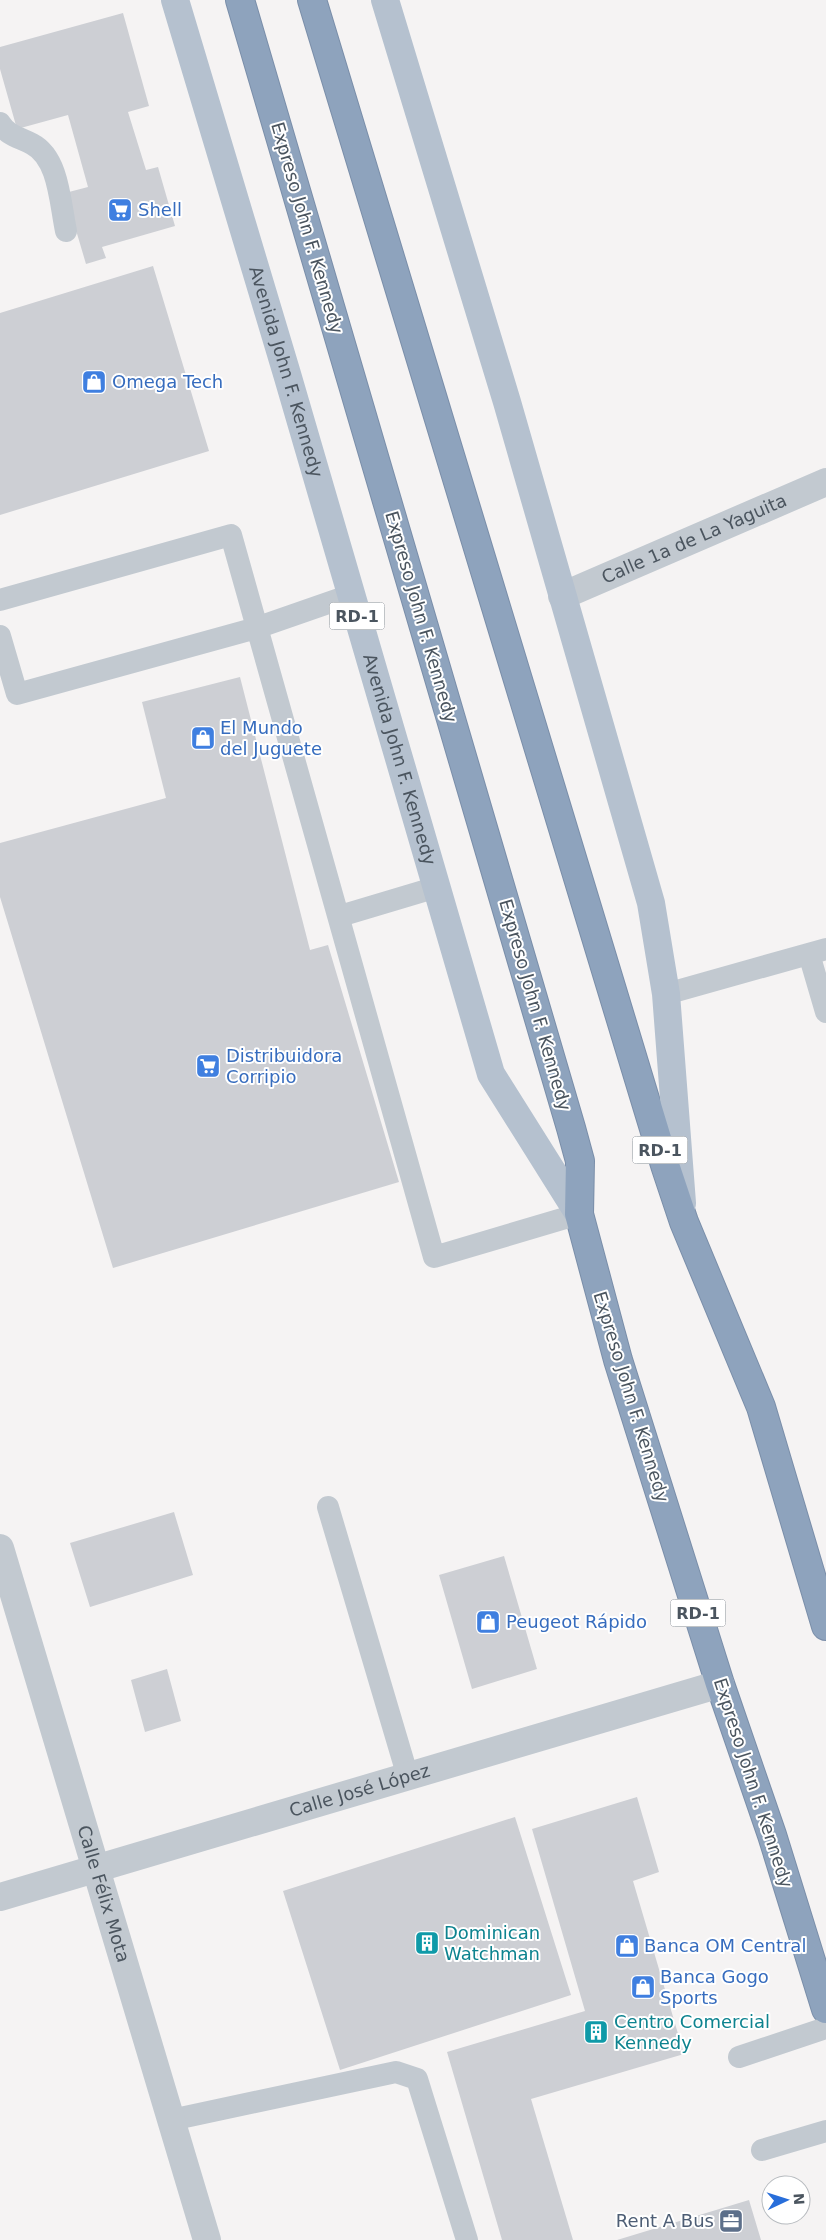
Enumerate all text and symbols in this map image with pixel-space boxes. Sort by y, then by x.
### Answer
street label: Expreso John F. Kennedy [267,120,348,337]
supermarket icon: Shell [107,197,133,223]
place label: Shell [138,199,182,220]
street label: Avenida John F. Kennedy [245,263,328,480]
shop icon: Omega Tech [81,369,107,395]
place label: Omega Tech [112,371,223,392]
street label: Calle 1a de La Yaguita [598,489,790,588]
street label: Expreso John F. Kennedy [381,509,462,726]
road number: RD-1 [330,602,384,630]
street label: Avenida John F. Kennedy [359,651,441,868]
place label: El Mundo del Juguete [220,717,322,759]
shop icon: El Mundo del Juguete [190,725,216,751]
street label: Expreso John F. Kennedy [495,897,576,1114]
place label: Distribuidora Corripio [226,1045,342,1087]
supermarket icon: Distribuidora Corripio [195,1053,221,1079]
road number: RD-1 [632,1136,688,1164]
street label: Expreso John F. Kennedy [589,1289,674,1505]
road number: RD-1 [670,1600,726,1626]
shop icon: Peugeot Rápido [475,1609,501,1635]
place label: Peugeot Rápido [506,1611,647,1632]
street label: Expreso John F. Kennedy [710,1675,797,1891]
street label: Calle José López [287,1759,432,1821]
street label: Calle Félix Mota [74,1823,134,1965]
place label: Dominican Watchman [444,1922,540,1964]
building icon: Dominican Watchman [414,1930,440,1956]
shop icon: Banca OM Central [614,1933,640,1959]
place label: Banca OM Central [644,1935,806,1956]
place label: Banca Gogo Sports [660,1966,769,2008]
shop icon: Banca Gogo Sports [630,1974,656,2000]
place label: Centro Comercial Kennedy [614,2011,770,2053]
building icon: Centro Comercial Kennedy [583,2019,609,2045]
north arrow [761,2175,811,2225]
text: N [791,2193,807,2205]
office icon: Rent A Bus [718,2208,744,2234]
place label: Rent A Bus [616,2210,714,2231]

